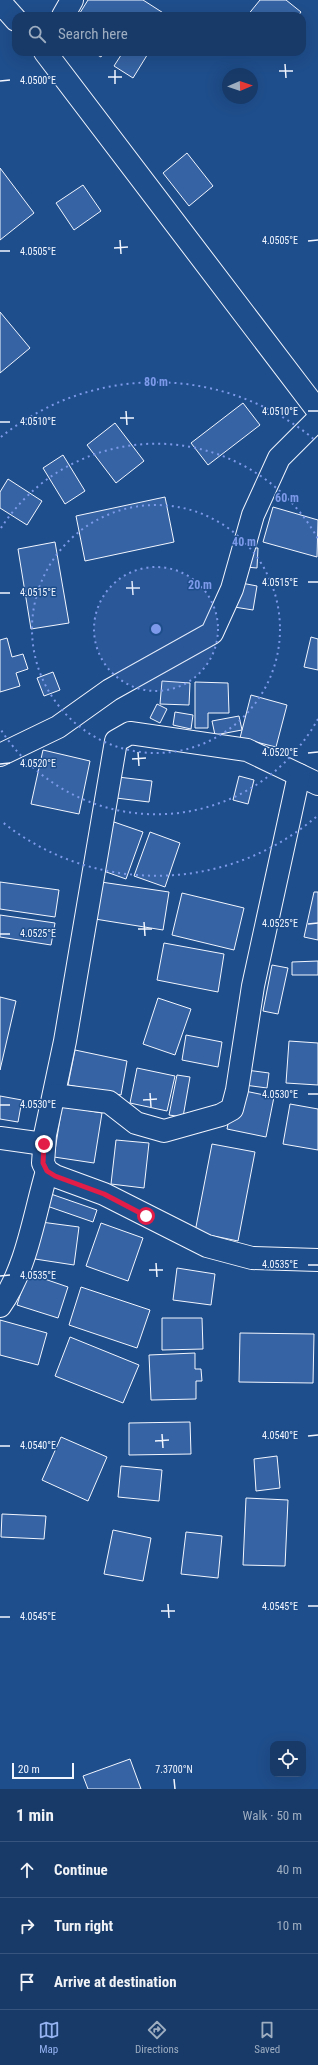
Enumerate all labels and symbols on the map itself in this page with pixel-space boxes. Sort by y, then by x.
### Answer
north arrow [222,68,258,104]
text: 4.0500°E [20,75,56,86]
text: 4.0505°E [262,235,298,246]
text: 4.0505°E [20,246,56,257]
text: 80 m [144,375,168,389]
text: 4.0510°E [262,406,298,417]
text: 4.0510°E [20,416,56,427]
text: 60 m [275,491,299,505]
text: 40 m [232,535,256,549]
text: 4.0515°E [262,577,298,588]
text: 20 m [188,578,212,592]
text: 4.0515°E [20,587,56,598]
centre of rings [149,622,163,636]
text: 4.0520°E [262,747,298,758]
text: 4.0520°E [20,758,56,769]
text: 4.0525°E [262,918,298,929]
text: 4.0525°E [20,928,56,939]
text: 4.0530°E [262,1089,298,1100]
text: 4.0530°E [20,1099,56,1110]
route end [35,1135,53,1153]
route start [137,1207,155,1225]
text: 4.0535°E [262,1259,298,1270]
text: 4.0535°E [20,1270,56,1281]
text: 4.0540°E [262,1430,298,1441]
text: 4.0540°E [20,1440,56,1451]
text: 4.0545°E [262,1601,298,1612]
text: 4.0545°E [20,1611,56,1622]
scale bar [12,1761,74,1780]
text: 7.3700°N [155,1764,193,1775]

